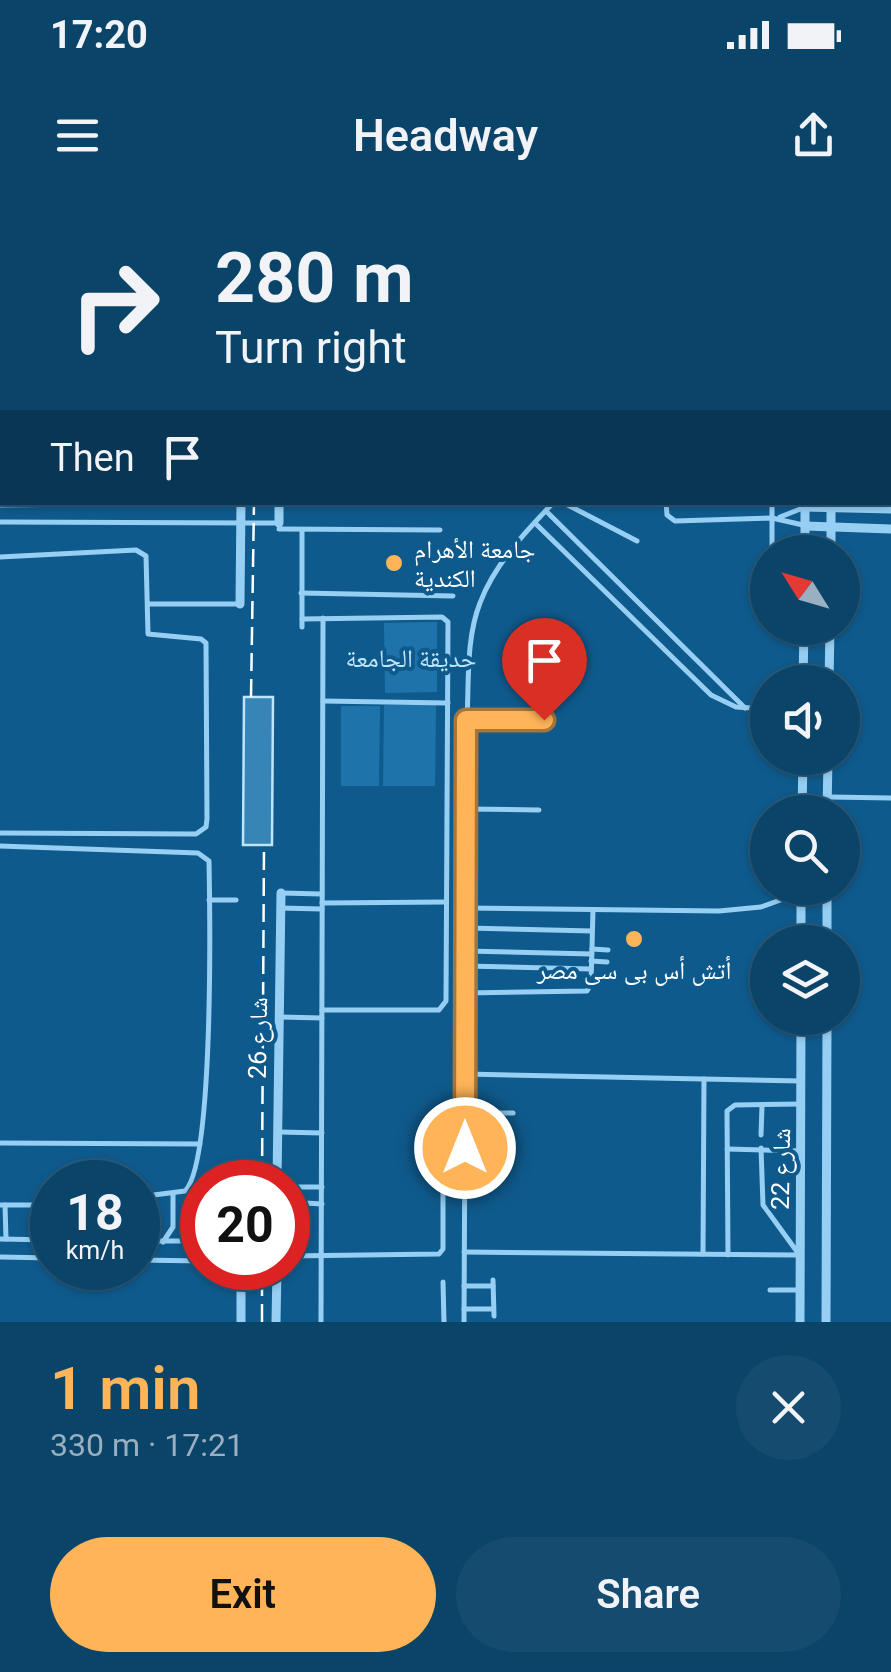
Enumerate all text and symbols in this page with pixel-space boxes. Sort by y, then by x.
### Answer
text: 17:20 [50,13,148,57]
icon: menu [50,108,105,163]
icon: share [786,108,841,163]
text: Headway [353,109,538,162]
text: 280 m [215,237,414,319]
icon: right [50,240,180,370]
text: Turn right [215,321,407,374]
icon: arrive [155,430,210,485]
text: Then [50,436,135,480]
place label: جامعة الأهرام الكندية [414,535,535,593]
north arrow [750,535,860,645]
map controls [750,535,860,1035]
marker: جامعة الأهرام الكندية [383,552,405,574]
pin [502,618,587,721]
icon: arrive [517,633,572,688]
park label: حديقة الجامعة [346,644,476,673]
button: sound [750,665,860,775]
button: search [750,795,860,905]
button: layers [750,925,860,1035]
marker: أتش أس بى سى مصر [623,928,645,950]
place label: أتش أس بى سى مصر [536,955,731,986]
street label: شارع 26 [243,997,274,1079]
position arrow [413,1096,517,1200]
street label: شارع 22 [766,1128,797,1210]
speed limit sign: 20 [180,1160,310,1290]
text: 18 [66,1184,124,1242]
text: km/h [66,1236,124,1265]
text: 1 min [50,1353,200,1424]
button: close [736,1355,841,1460]
text: 330 m · 17:21 [50,1426,244,1464]
button: Exit [50,1537,436,1652]
button: Share [456,1537,841,1652]

